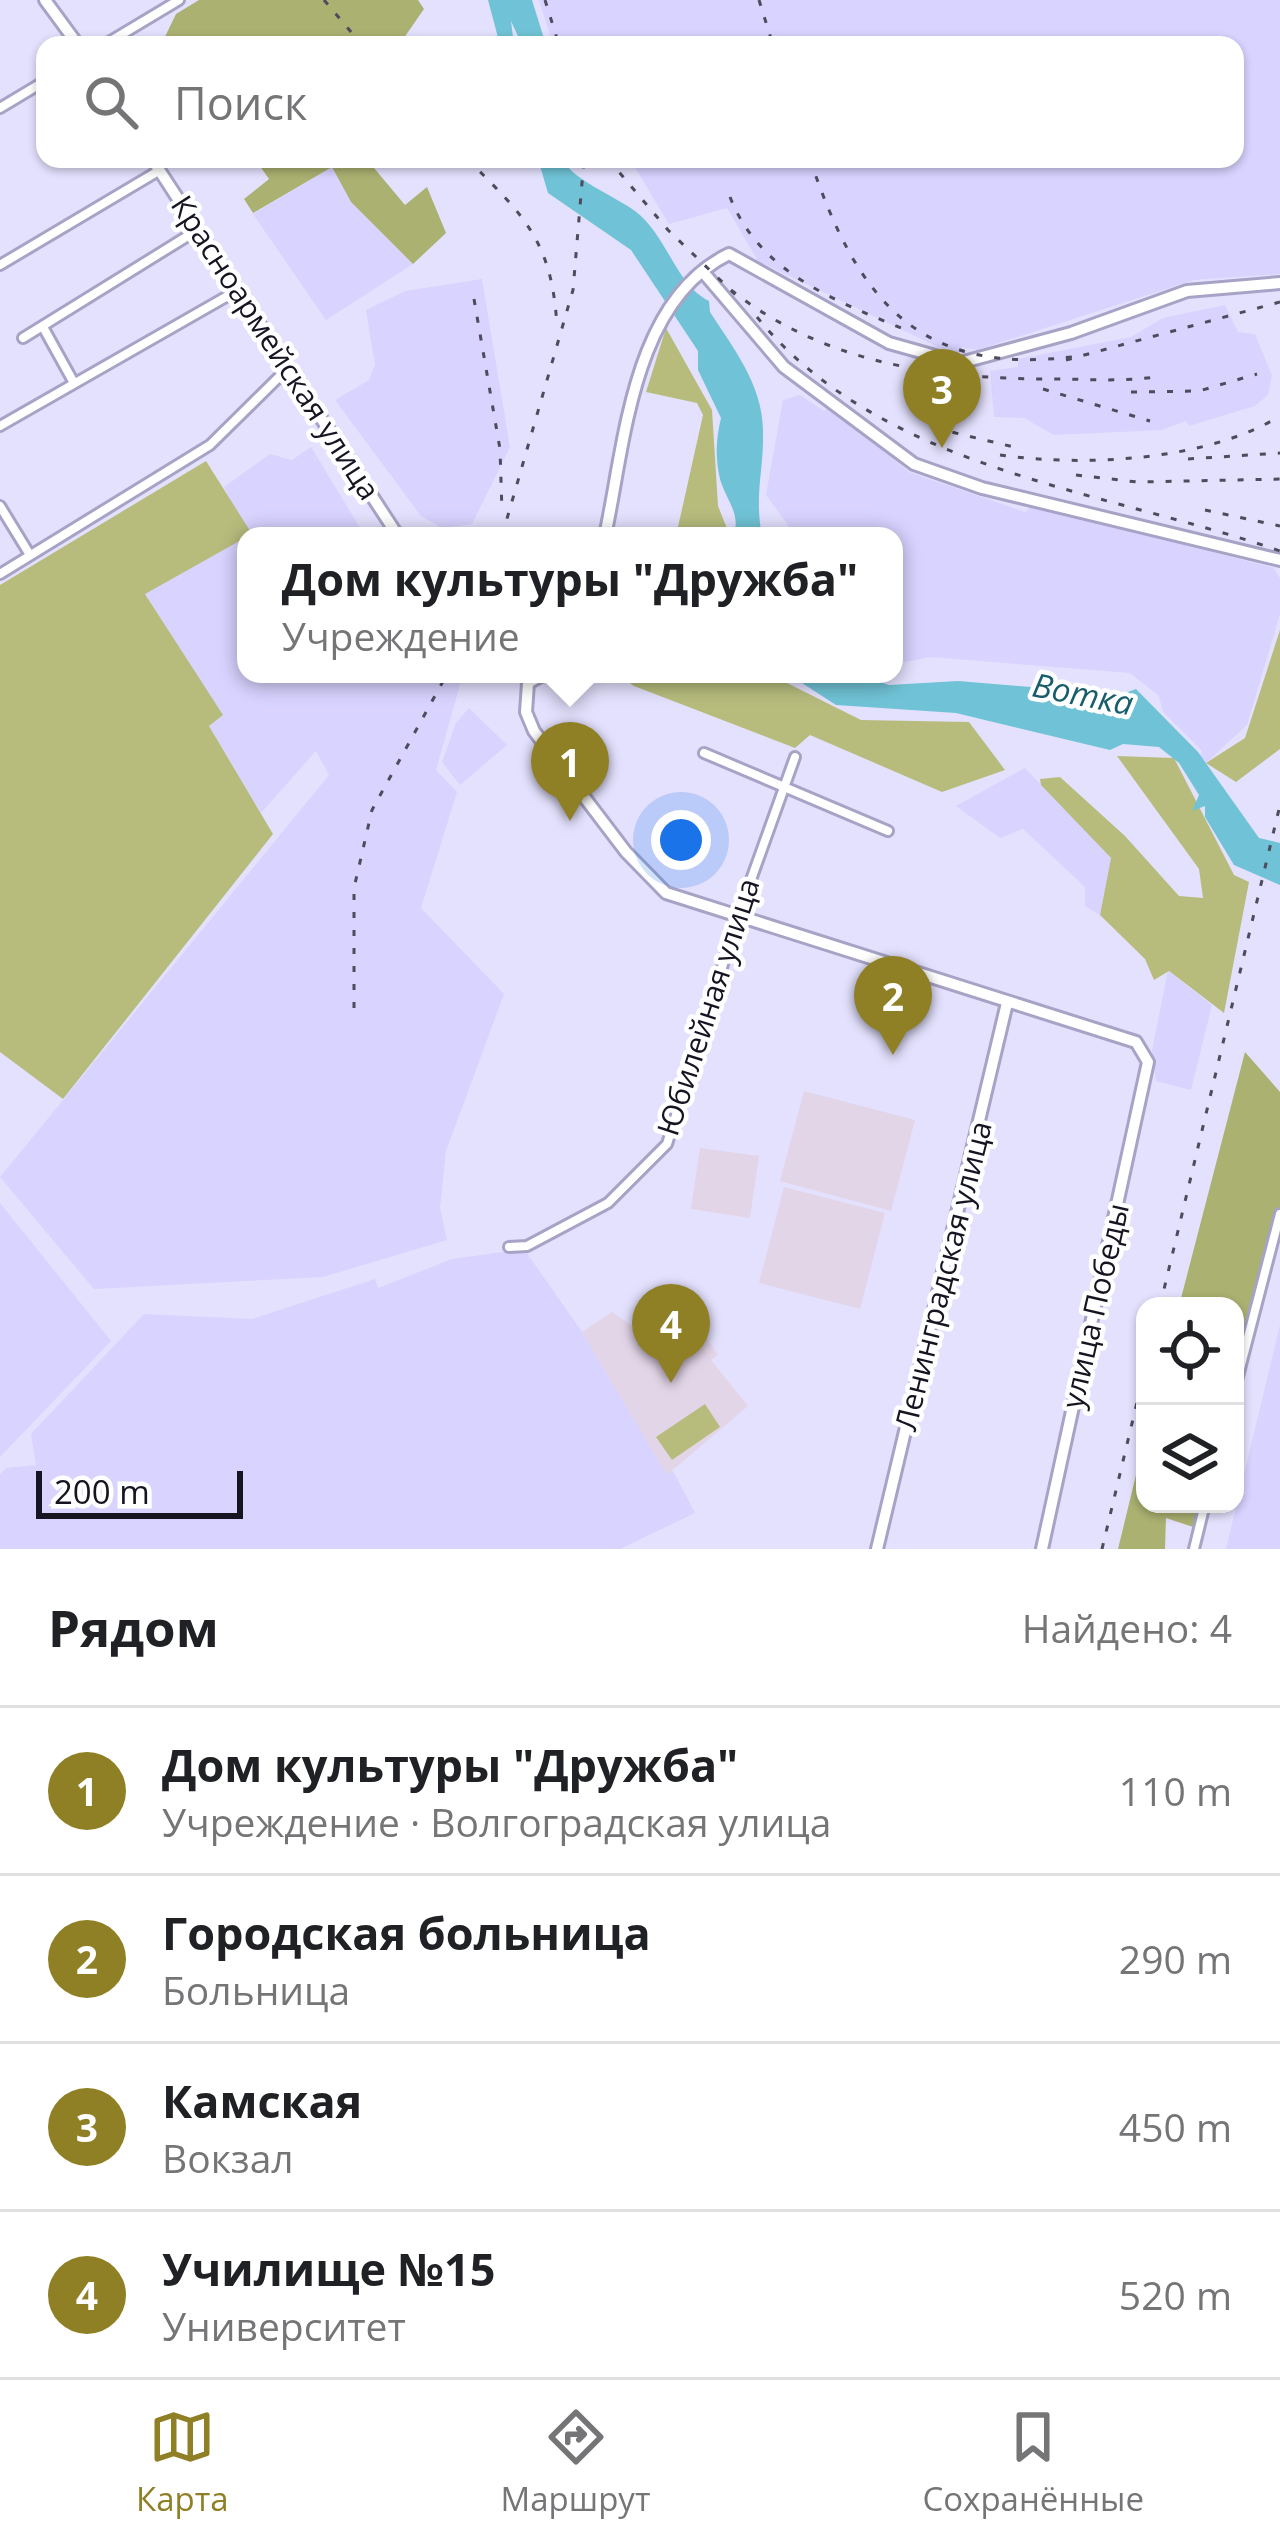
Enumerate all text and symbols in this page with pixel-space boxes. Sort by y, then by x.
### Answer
search box [36,36,1244,168]
icon: search [78,69,144,135]
text: Поиск [174,72,307,133]
street label: Красноармейская улица [162,187,390,507]
pin: 3 [903,349,981,448]
popup [237,527,903,683]
text: Дом культуры "Дружба" [282,548,858,609]
text: Учреждение [282,609,520,662]
water label: Вотка [1029,662,1137,725]
pin: 1 [531,722,609,821]
your location [651,810,711,870]
street label: Юбилейная улица [647,873,769,1140]
pin: 2 [854,956,932,1055]
street label: Ленинградская улица [884,1116,1001,1435]
street label: улица Победы [1051,1199,1138,1412]
pin: 4 [632,1284,710,1383]
map controls [1136,1297,1244,1513]
button: locate [1136,1297,1244,1405]
button: layers [1136,1405,1244,1513]
scale bar [36,1465,243,1518]
text: 200 m [54,1469,150,1514]
text: Рядом [48,1592,219,1662]
text: Найдено: 4 [1022,1601,1232,1654]
text: Дом культуры "Дружба" [162,1734,738,1795]
text: 1 [76,1764,98,1817]
text: 110 m [1119,1764,1232,1817]
text: Учреждение · Волгоградская улица [162,1795,831,1848]
text: Городская больница [162,1902,651,1963]
text: 2 [76,1932,98,1985]
text: 290 m [1119,1932,1232,1985]
text: Больница [162,1963,350,2016]
text: Камская [162,2070,362,2131]
text: 3 [76,2100,98,2153]
text: 450 m [1119,2100,1232,2153]
text: Вокзал [162,2131,294,2184]
text: Училище №15 [162,2238,496,2299]
text: 4 [76,2268,98,2321]
text: 520 m [1119,2268,1232,2321]
text: Университет [162,2299,406,2352]
tab: Карта [136,2404,229,2521]
tab: Маршрут [501,2404,650,2521]
tab: Сохранённые [922,2404,1144,2521]

